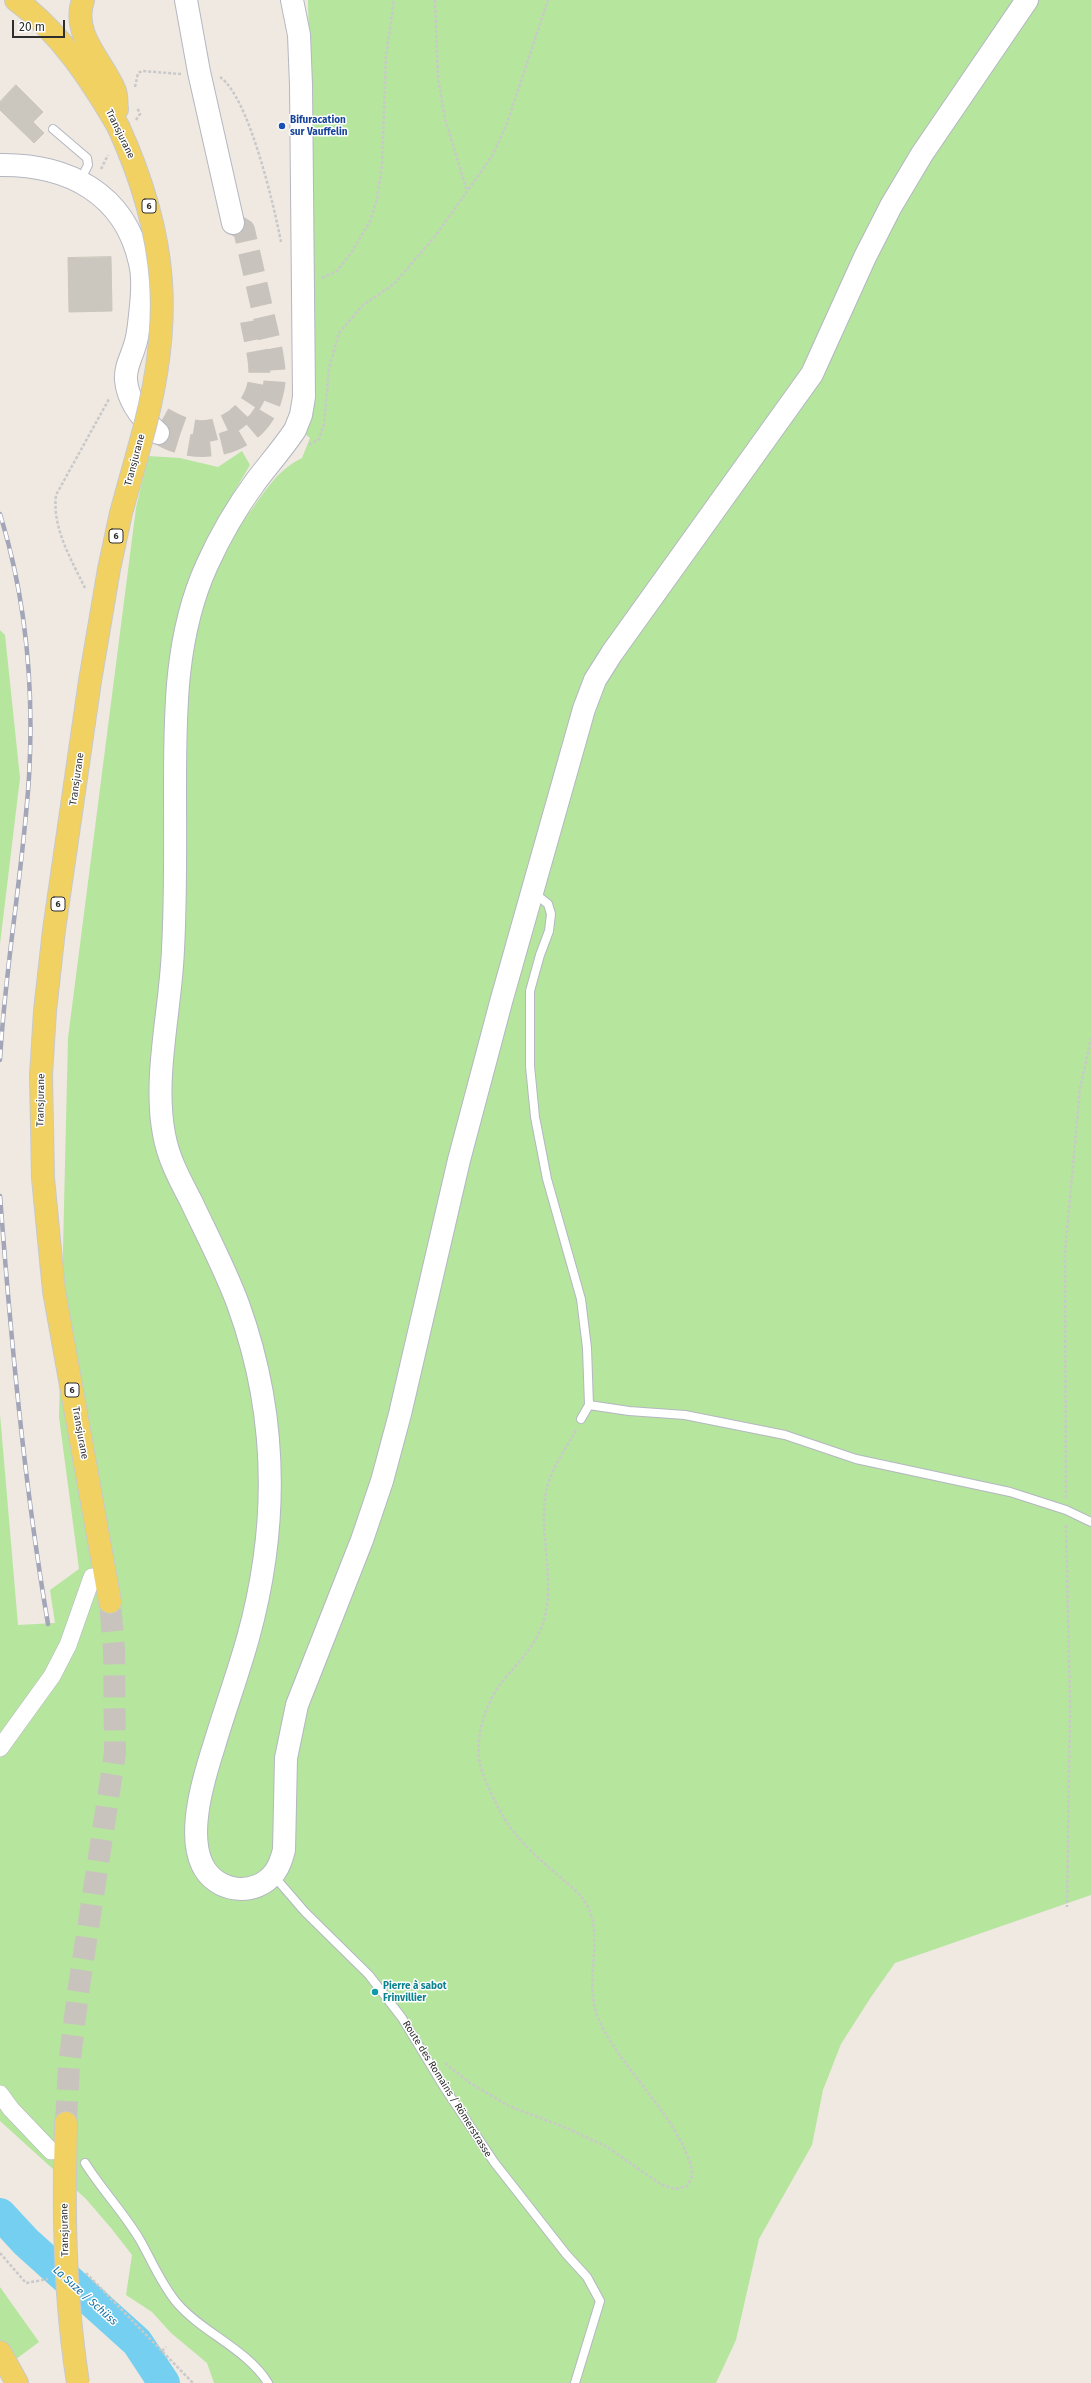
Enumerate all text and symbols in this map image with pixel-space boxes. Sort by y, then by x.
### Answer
scale bar [14,12,67,38]
text: 20 m [19,20,45,34]
street label: Transjurane [103,107,137,161]
place label: Bifuracation sur Vauffelin [290,114,348,138]
marker: Bifuracation sur Vauffelin [277,121,287,131]
road number: 6 [142,199,156,213]
street label: Transjurane [122,433,148,487]
road number: 6 [109,529,123,543]
street label: Transjurane [67,752,87,806]
road number: 6 [51,897,65,911]
street label: Transjurane [35,1073,47,1127]
road number: 6 [65,1383,79,1397]
street label: Transjurane [69,1406,91,1460]
place label: Pierre à sabot Frinvillier [383,1980,447,2004]
marker: Pierre à sabot Frinvillier [370,1987,380,1997]
street label: Route des Romains / Römerstrasse [400,2019,494,2159]
street label: Transjurane [59,2203,71,2257]
water label: La Suze / Schüss [50,2264,120,2328]

